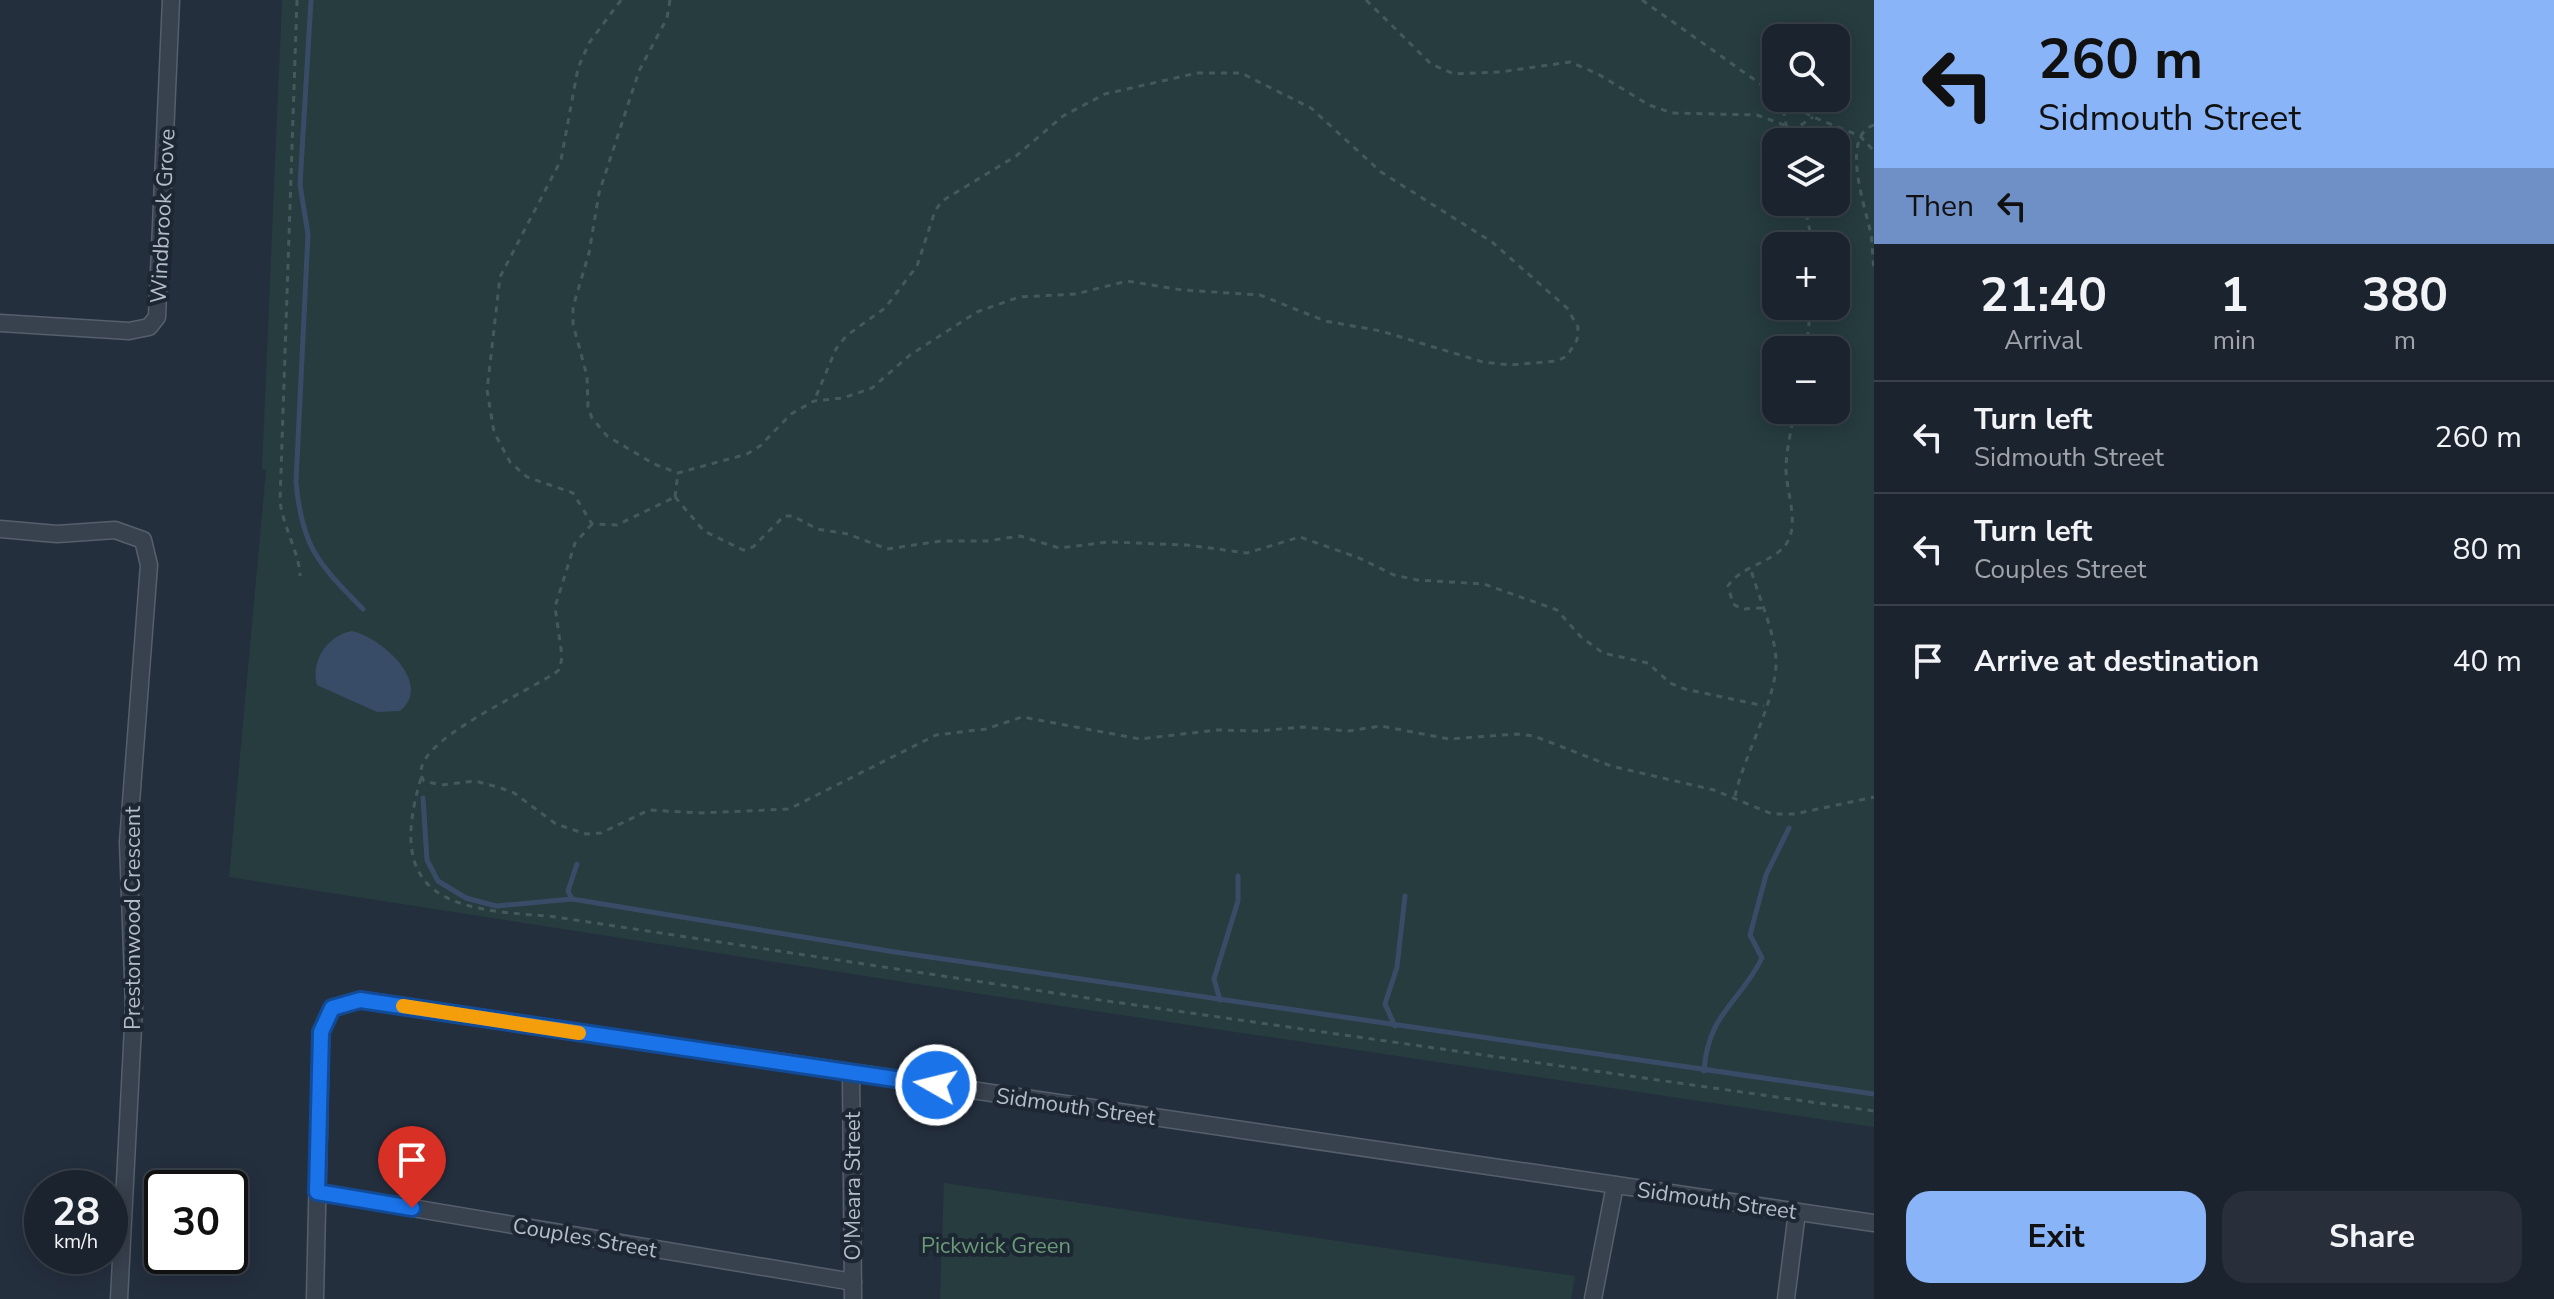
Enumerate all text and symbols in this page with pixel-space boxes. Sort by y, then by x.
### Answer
text: 260 m [2038,21,2203,98]
map controls [1762,24,1850,424]
button: search [1762,24,1850,112]
icon: left [1906,32,2010,136]
text: Sidmouth Street [2038,94,2301,143]
street label: Windbrook Grove [143,128,183,304]
button: layers [1762,128,1850,216]
icon: left [1990,184,2034,228]
text: Then [1906,186,1974,227]
button: + [1762,232,1850,320]
text: 21:40 [1980,262,2107,328]
text: 1 [2220,262,2249,328]
text: 380 [2362,262,2448,328]
text: Arrival [2004,323,2083,358]
text: min [2213,323,2256,358]
text: m [2394,323,2416,358]
button: − [1762,336,1850,424]
text: Turn left [1974,399,2092,440]
icon: left [1906,415,1950,459]
text: 260 m [2435,417,2522,458]
text: Sidmouth Street [1974,440,2164,475]
text: Turn left [1974,511,2092,552]
icon: left [1906,527,1950,571]
text: 80 m [2453,529,2522,570]
text: Couples Street [1974,552,2146,587]
icon: arrive [1906,639,1950,683]
text: Arrive at destination [1974,641,2259,682]
text: 40 m [2453,641,2522,682]
street label: Prestonwood Crescent [118,806,148,1030]
position arrow [894,1043,978,1127]
street label: Sidmouth Street [994,1081,1158,1133]
street label: O'Meara Street [838,1111,868,1261]
pin [378,1126,446,1208]
icon: arrive [390,1138,434,1182]
speed limit sign: 30 [144,1170,248,1274]
street label: Sidmouth Street [1635,1175,1799,1227]
text: 28 [52,1185,100,1239]
button: Exit [1906,1191,2206,1283]
button: Share [2222,1191,2522,1283]
street label: Couples Street [510,1211,660,1265]
text: km/h [54,1228,98,1255]
park label: Pickwick Green [921,1231,1071,1261]

